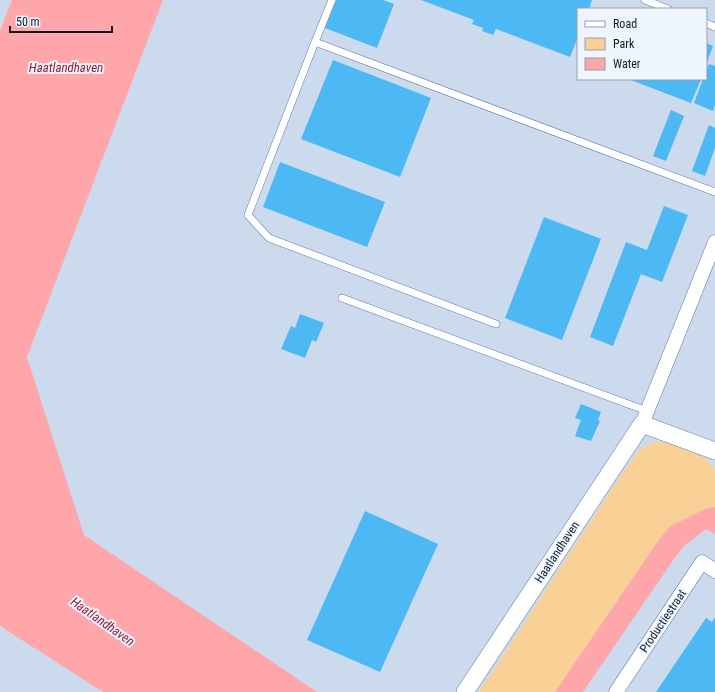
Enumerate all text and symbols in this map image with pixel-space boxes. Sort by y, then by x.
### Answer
scale bar [10,8,112,34]
legend [577,8,707,80]
text: 50 m [16,15,40,29]
text: Road [613,17,637,31]
text: Park [613,37,635,51]
text: Water [613,57,641,71]
water label: Haatlandhaven [29,60,103,75]
street label: Haatlandhaven [532,518,582,585]
street label: Productiestraat [637,586,689,655]
water label: Haatlandhaven [68,594,137,649]

